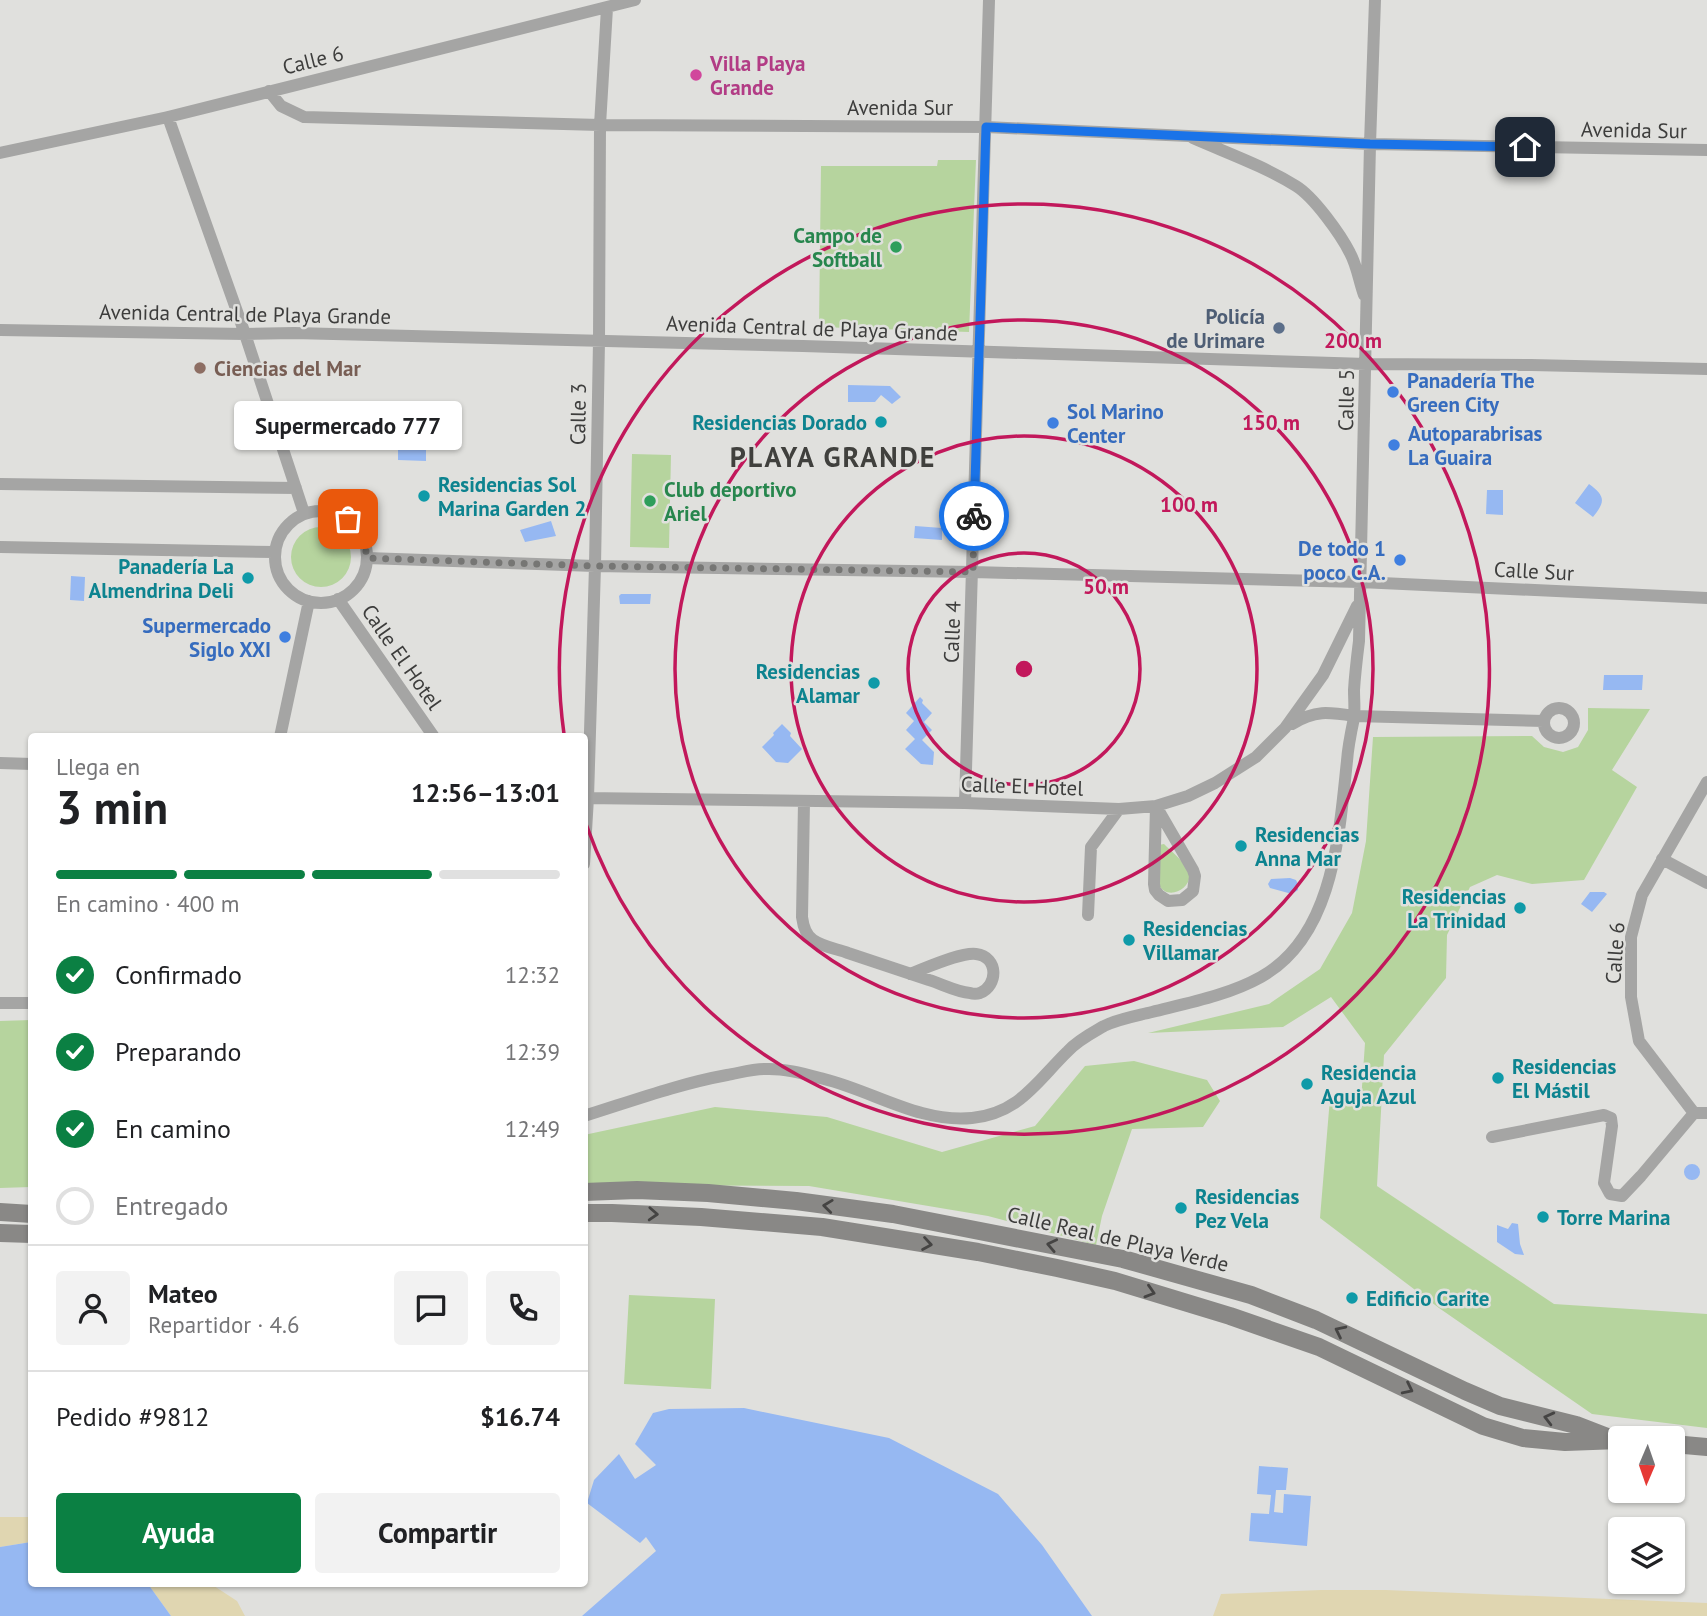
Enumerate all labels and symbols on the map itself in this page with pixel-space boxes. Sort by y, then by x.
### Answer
street label: Calle 6 [280,39,346,81]
place label: Villa Playa Grande [709,50,805,101]
marker: Villa Playa Grande [688,67,704,83]
street label: Avenida Sur [847,94,953,121]
street label: Avenida Sur [1581,116,1687,144]
pin [1495,117,1555,177]
place label: Campo de Softball [793,222,883,273]
marker: Campo de Softball [888,239,904,255]
street label: Avenida Central de Playa Grande [99,298,391,330]
place label: Policía de Urimare [1166,303,1265,354]
street label: Avenida Central de Playa Grande [666,309,958,347]
marker: Policía de Urimare [1271,320,1287,336]
text: 200 m [1324,327,1382,354]
place label: Ciencias del Mar [214,355,362,382]
marker: Ciencias del Mar [192,360,208,376]
place label: Panadería The Green City [1407,367,1535,418]
street label: Calle 5 [1332,369,1360,431]
street label: Calle 3 [564,383,592,445]
marker: Panadería The Green City [1385,384,1401,400]
place label: Sol Marino Center [1067,398,1164,449]
callout: Supermercado 777 [234,400,462,449]
place label: Residencias Dorado [692,409,867,436]
text: 150 m [1242,409,1300,436]
marker: Residencias Dorado [873,414,889,430]
marker: Sol Marino Center [1045,415,1061,431]
place label: Autoparabrisas La Guaira [1408,420,1543,471]
marker: Autoparabrisas La Guaira [1386,437,1402,453]
district label: PLAYA GRANDE [730,438,936,475]
place label: Residencias Sol Marina Garden 2 [438,471,586,522]
place label: Club deportivo Ariel [664,476,797,527]
courier [939,481,1009,551]
marker: Residencias Sol Marina Garden 2 [416,488,432,504]
pin [318,489,378,549]
text: 100 m [1160,491,1218,518]
marker: Club deportivo Ariel [642,493,658,509]
place label: De todo 1 poco C.A. [1298,535,1386,586]
marker: De todo 1 poco C.A. [1392,552,1408,568]
place label: Panadería La Almendrina Deli [89,553,234,604]
street label: Calle Sur [1493,555,1575,587]
marker: Panadería La Almendrina Deli [240,570,256,586]
text: 50 m [1083,573,1129,600]
street label: Calle El Hotel [356,599,448,715]
street label: Calle 4 [937,601,967,663]
place label: Supermercado Siglo XXI [142,612,271,663]
marker: Supermercado Siglo XXI [277,629,293,645]
centre of rings [1012,657,1036,681]
place label: Residencias Alamar [756,658,861,709]
marker: Residencias Alamar [866,675,882,691]
street label: Calle El Hotel [960,770,1084,802]
place label: Residencias Anna Mar [1255,821,1359,872]
marker: Residencias Anna Mar [1233,838,1249,854]
place label: Residencias La Trinidad [1402,883,1506,934]
marker: Residencias La Trinidad [1512,900,1528,916]
place label: Residencias Villamar [1142,915,1247,966]
street label: Calle 6 [1599,921,1631,985]
marker: Residencias Villamar [1121,932,1137,948]
place label: Residencias El Mástil [1512,1053,1616,1104]
place label: Residencia Aguja Azul [1321,1059,1417,1110]
marker: Residencias El Mástil [1490,1070,1506,1086]
marker: Residencia Aguja Azul [1299,1076,1315,1092]
place label: Residencias Pez Vela [1195,1183,1299,1234]
one-way arrow [822,1198,834,1213]
street label: Calle Real de Playa Verde [1005,1200,1231,1278]
marker: Residencias Pez Vela [1173,1200,1189,1216]
place label: Torre Marina [1557,1204,1670,1231]
one-way arrow [647,1207,658,1222]
marker: Torre Marina [1535,1209,1551,1225]
one-way arrow [921,1236,933,1251]
one-way arrow [1046,1238,1058,1253]
one-way arrow [1143,1283,1155,1298]
place label: Edificio Carite [1366,1285,1489,1312]
marker: Edificio Carite [1344,1290,1360,1306]
one-way arrow [1335,1325,1347,1339]
one-way arrow [1401,1381,1413,1395]
one-way arrow [1543,1412,1555,1426]
north arrow [1608,1426,1685,1503]

